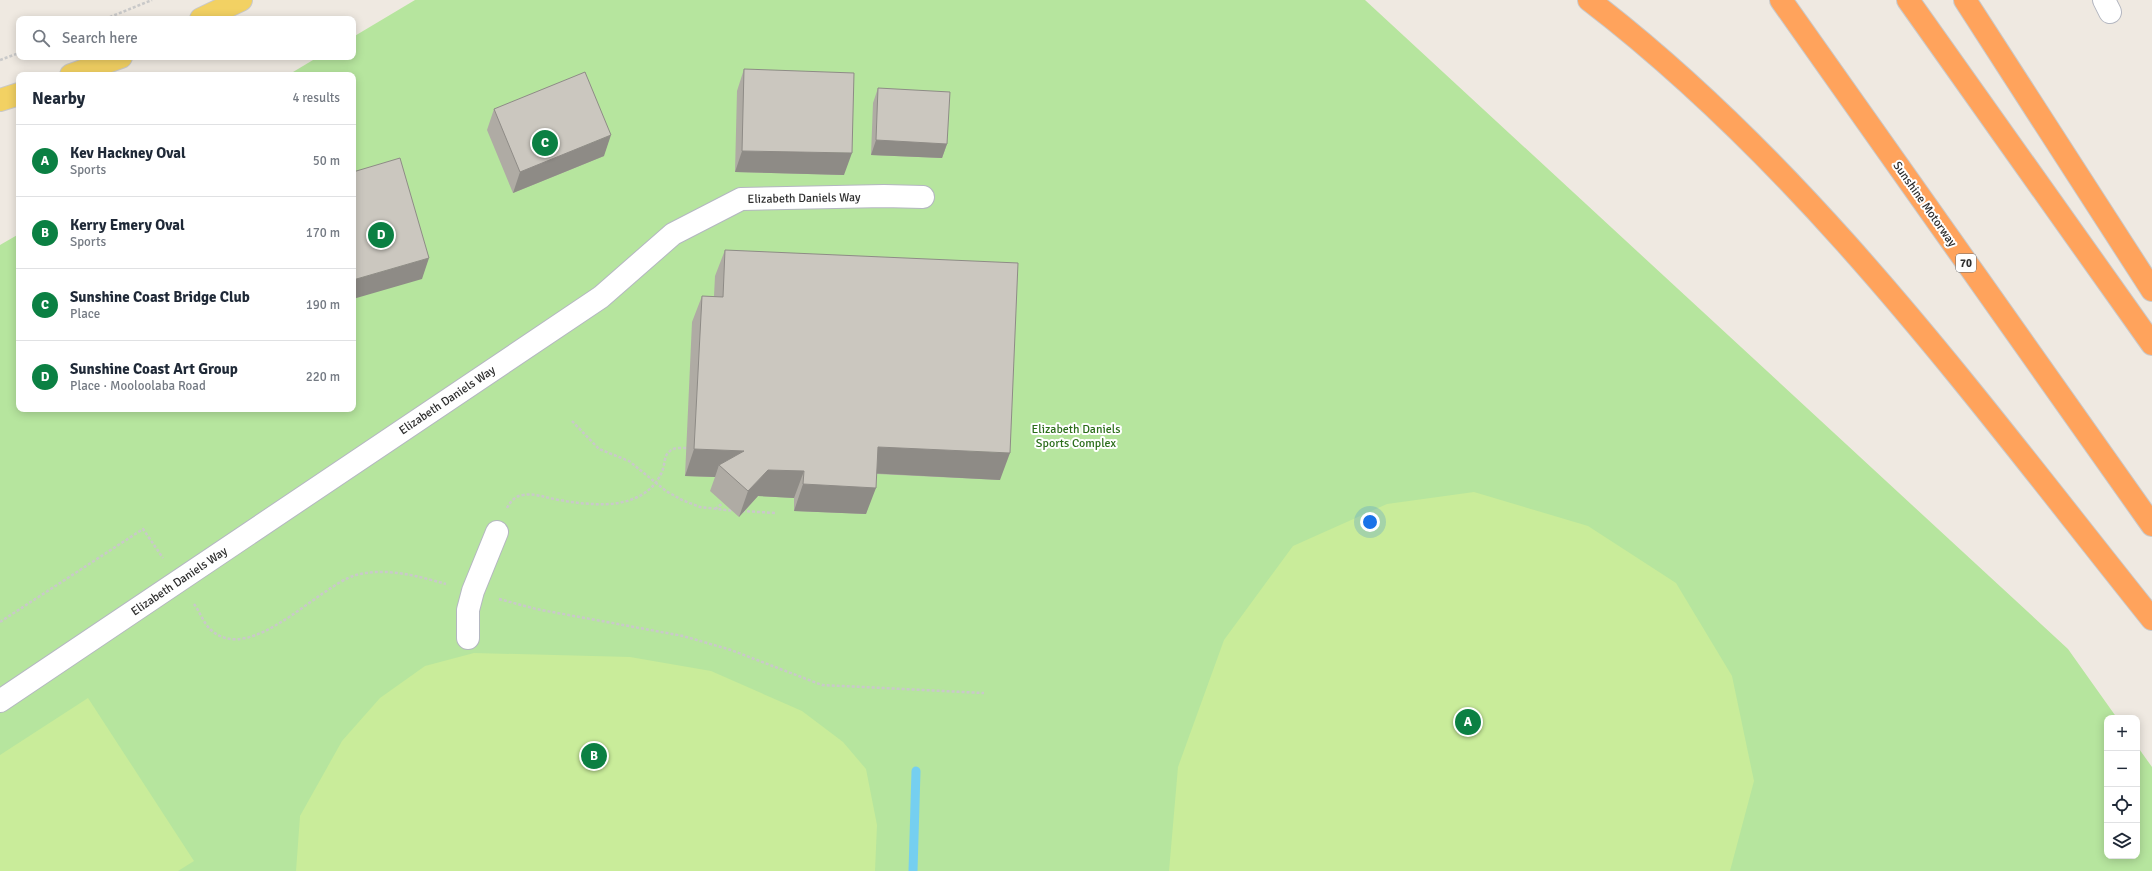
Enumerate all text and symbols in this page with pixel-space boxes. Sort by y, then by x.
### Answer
search box [16,16,356,60]
icon: search [30,27,52,49]
text: Search here [62,29,138,47]
text: Nearby [32,88,85,109]
text: 4 results [292,90,340,106]
pin: C [532,128,558,158]
text: Kev Hackney Oval [70,144,186,162]
text: A [41,153,49,169]
text: 50 m [313,153,340,169]
street label: Sunshine Motorway [1889,159,1960,250]
text: Sports [70,162,106,178]
street label: Elizabeth Daniels Way [747,190,861,207]
text: Kerry Emery Oval [70,216,185,234]
pin: D [368,220,394,250]
text: B [41,225,49,241]
text: 170 m [306,225,340,241]
text: Sports [70,234,106,250]
road number: 70 [1956,254,1976,272]
text: Sunshine Coast Bridge Club [70,288,250,306]
text: C [41,297,49,313]
text: 190 m [306,297,340,313]
text: Place [70,306,100,322]
text: Sunshine Coast Art Group [70,360,238,378]
street label: Elizabeth Daniels Way [396,362,499,438]
text: D [41,369,49,385]
text: 220 m [306,369,340,385]
text: Place · Mooloolaba Road [70,378,206,394]
park label: Elizabeth Daniels Sports Complex [1032,422,1121,451]
your location [1360,512,1380,532]
street label: Elizabeth Daniels Way [128,543,231,619]
pin: A [1455,707,1481,737]
map controls [2104,715,2140,859]
button: + [2104,715,2140,751]
pin: B [581,741,607,771]
button: − [2104,751,2140,787]
button: locate [2104,787,2140,823]
button: layers [2104,823,2140,859]

